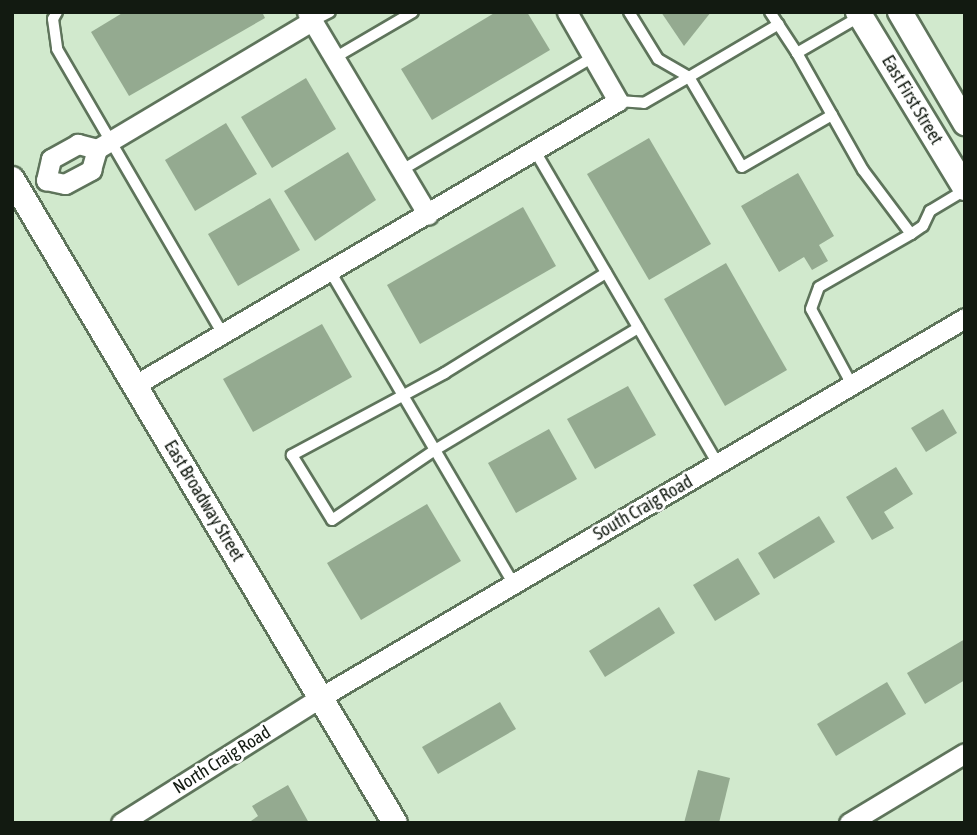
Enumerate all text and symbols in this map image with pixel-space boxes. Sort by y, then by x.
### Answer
street label: East First Street [877,51,947,149]
street label: East Broadway Street [159,436,249,566]
street label: South Craig Road [589,471,697,545]
street label: North Craig Road [169,722,275,798]

